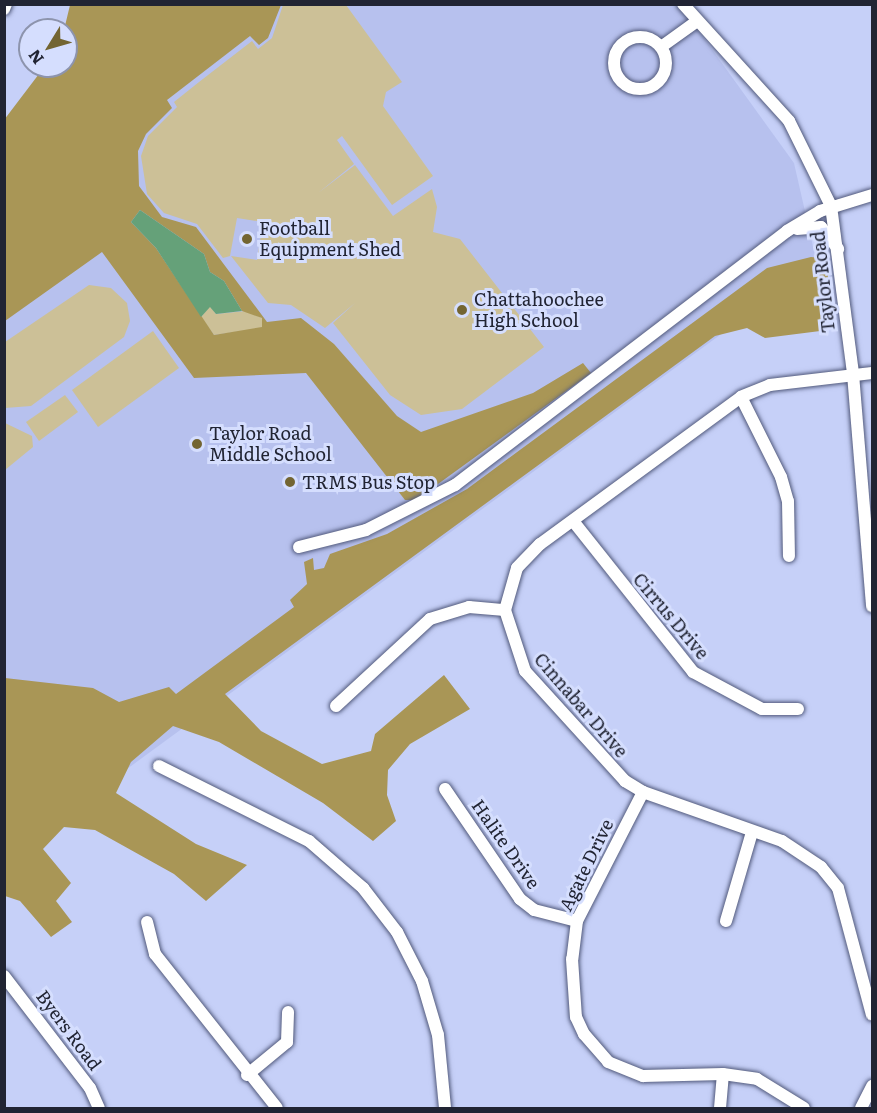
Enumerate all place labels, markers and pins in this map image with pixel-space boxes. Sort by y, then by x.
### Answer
place label: Football Equipment Shed [259,218,401,260]
marker: Football Equipment Shed [240,232,254,246]
place label: Chattahoochee High School [474,289,604,332]
marker: Chattahoochee High School [455,303,469,317]
place label: Taylor Road Middle School [209,423,332,466]
marker: Taylor Road Middle School [190,437,204,451]
place label: TRMS Bus Stop [302,471,435,493]
marker: TRMS Bus Stop [283,475,297,489]

